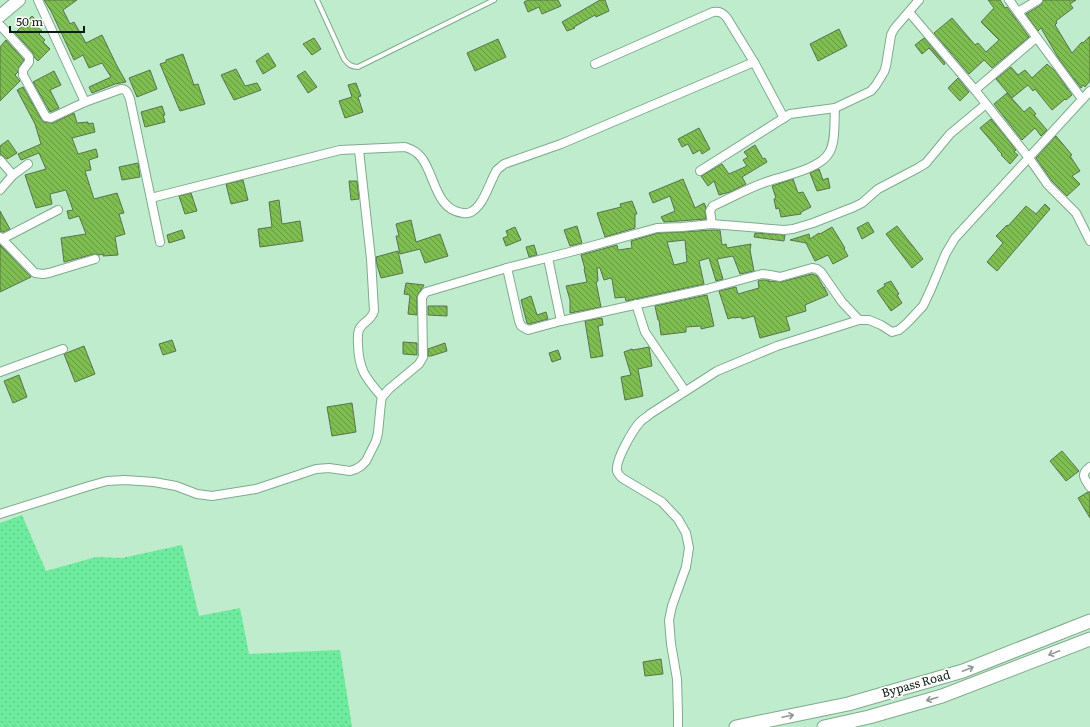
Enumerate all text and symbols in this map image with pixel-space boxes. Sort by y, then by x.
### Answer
scale bar [10,8,84,34]
text: 50 m [16,12,43,30]
one-way arrow [1048,650,1060,657]
street label: Bypass Road [879,664,953,701]
one-way arrow [961,664,973,672]
one-way arrow [926,696,939,703]
one-way arrow [781,712,794,720]

